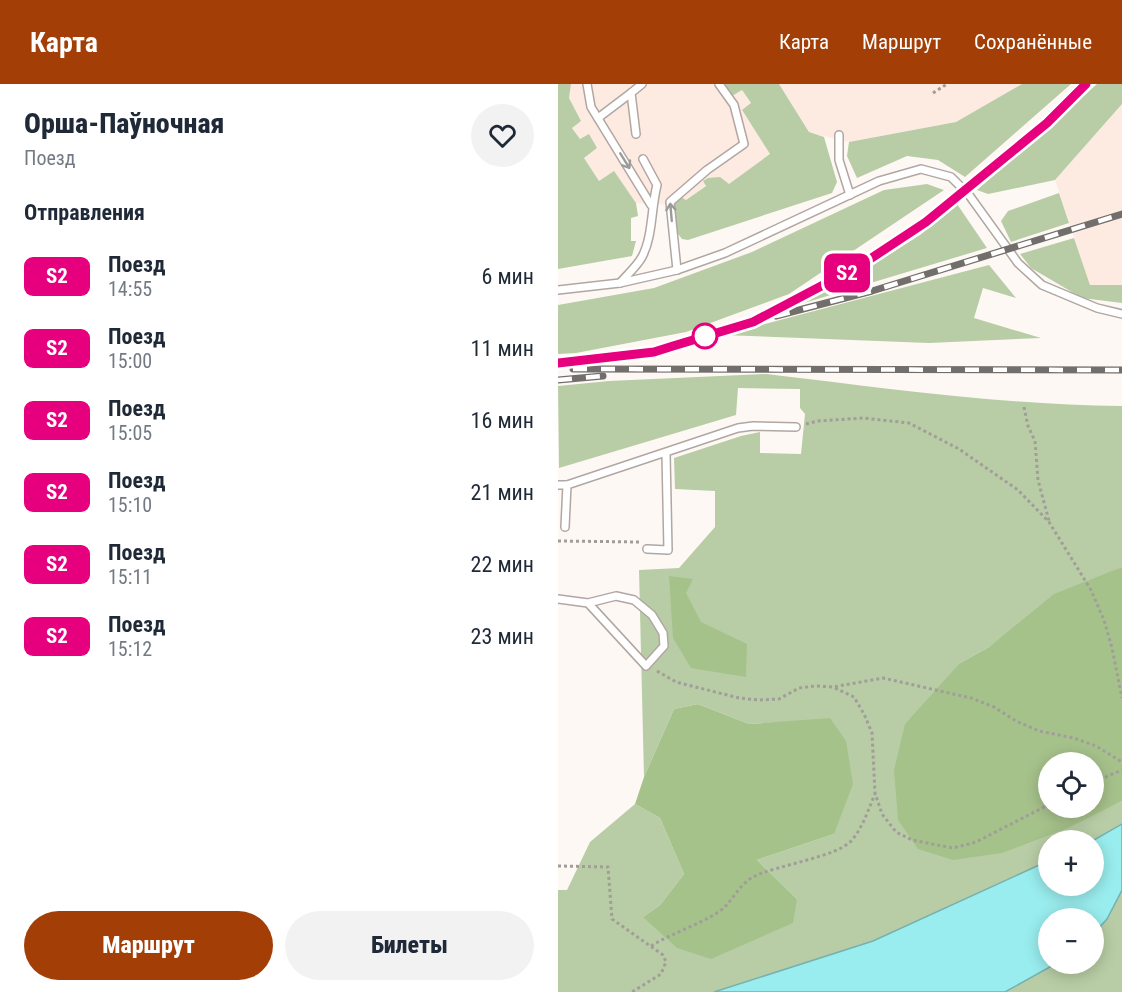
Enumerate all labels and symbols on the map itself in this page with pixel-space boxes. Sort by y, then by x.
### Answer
one-way arrow [619,152,631,169]
one-way arrow [665,203,676,223]
line badge: S2 [820,254,874,292]
unlabelled marker [692,323,718,349]

